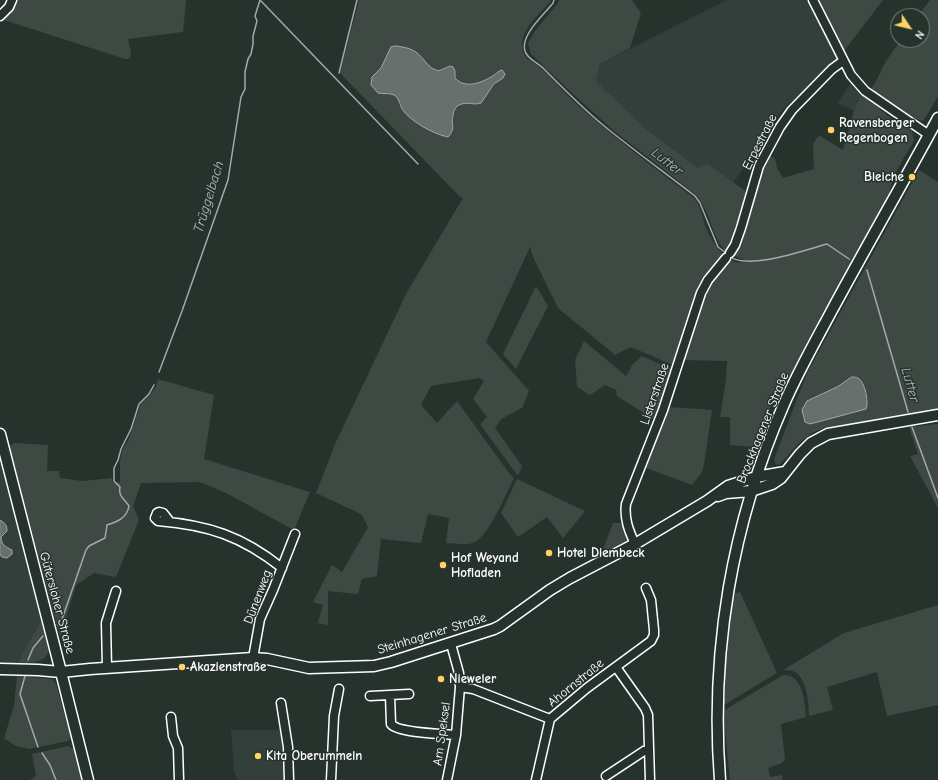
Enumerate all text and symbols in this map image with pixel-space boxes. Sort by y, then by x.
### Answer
north arrow [890,8,930,48]
text: N [912,28,927,41]
street label: Erpestraße [739,111,781,173]
place label: Ravensberger Regenbogen [839,115,914,146]
marker: Ravensberger Regenbogen [826,125,836,135]
water label: Lutter [648,144,686,180]
water label: Trüggelbach [190,159,228,235]
place label: Bleiche [864,169,904,185]
marker: Bleiche [907,172,917,182]
street label: Listerstraße [637,361,673,427]
water label: Lutter [897,366,923,404]
street label: Brockhagener Straße [734,370,792,486]
place label: Hotel Diembeck [557,545,645,561]
marker: Hotel Diembeck [544,548,554,558]
street label: Gütersloher Straße [36,550,78,656]
place label: Hof Weyand Hofladen [451,550,519,581]
marker: Hof Weyand Hofladen [438,560,448,570]
street label: Dünenweg [241,568,275,626]
street label: Steinhagener Straße [376,610,488,658]
street label: Ahornstraße [545,656,607,710]
place label: Akazienstraße [190,659,266,675]
marker: Akazienstraße [177,662,187,672]
place label: Nieweler [449,671,496,687]
marker: Nieweler [436,674,446,684]
street label: Am Speksel [430,701,454,767]
place label: Kita Oberummeln [266,748,362,764]
marker: Kita Oberummeln [253,751,263,761]

